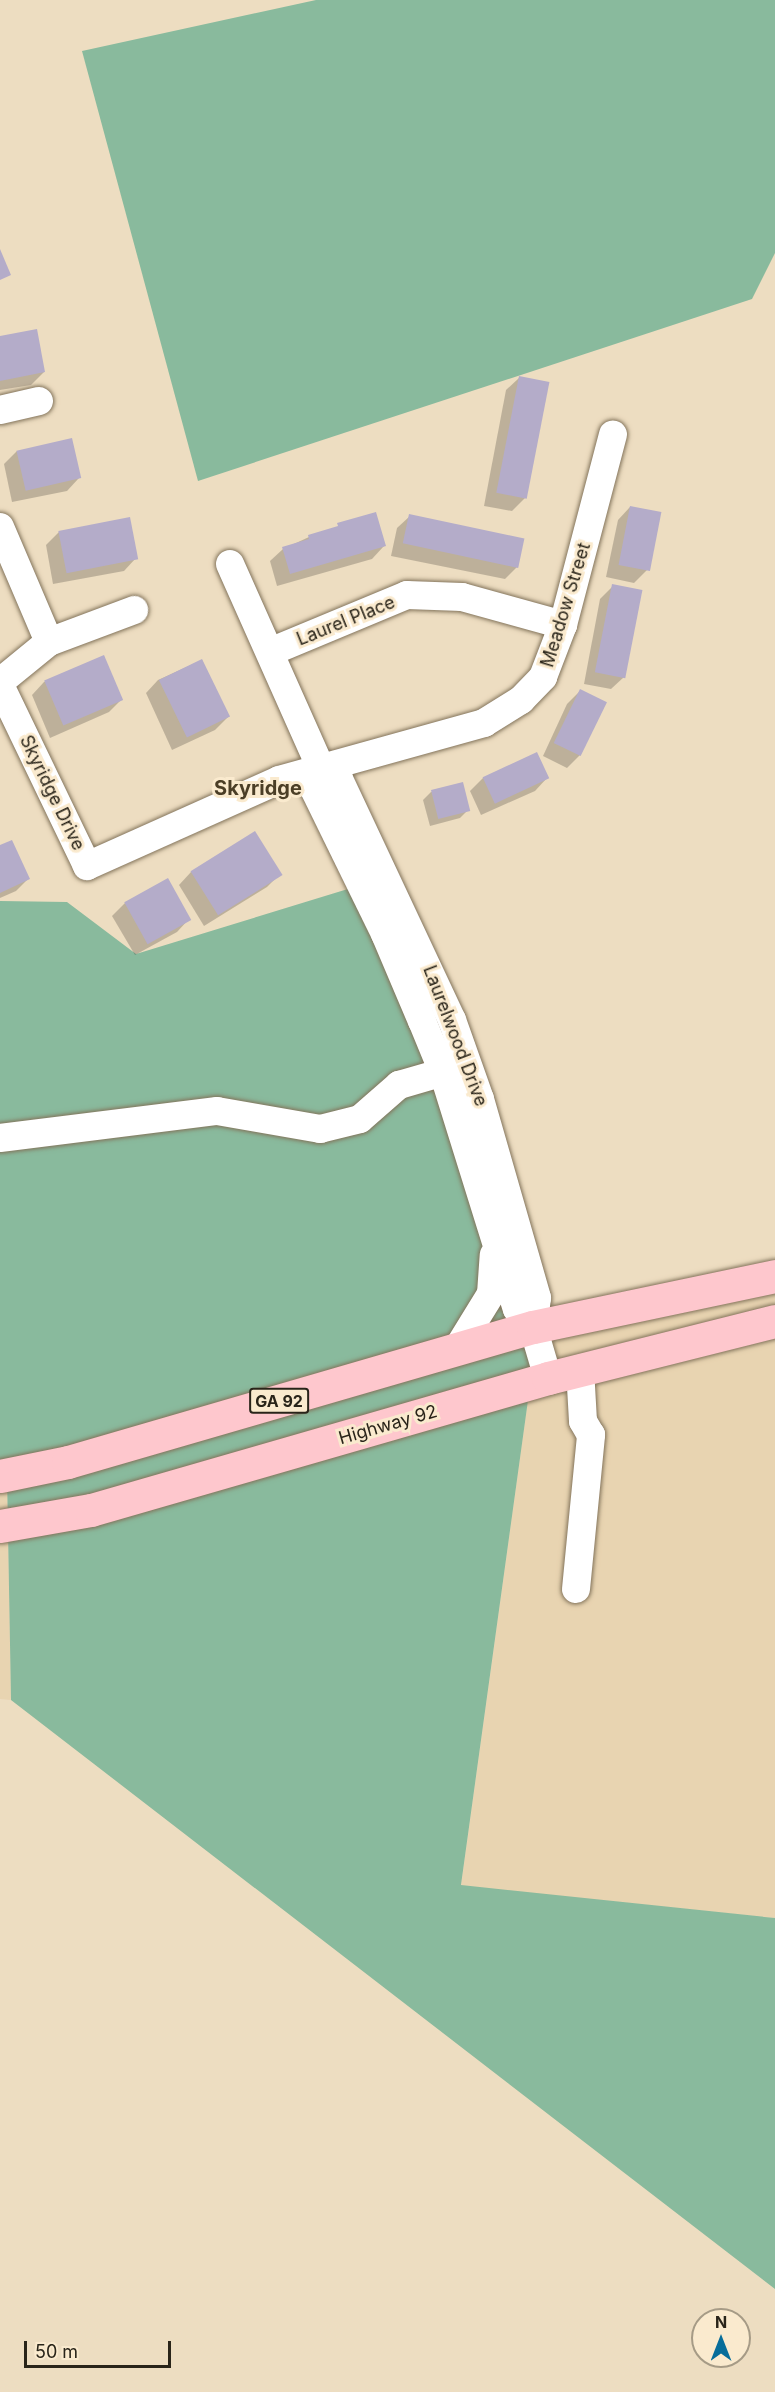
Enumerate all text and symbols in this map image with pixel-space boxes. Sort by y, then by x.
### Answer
street label: Meadow Street [537,540,595,670]
street label: Laurel Place [294,591,398,651]
street label: Skyridge Drive [15,732,89,854]
district label: Skyridge [214,776,302,800]
street label: Laurelwood Drive [418,963,492,1109]
road number: GA 92 [249,1388,309,1414]
street label: Highway 92 [336,1401,440,1449]
north arrow [691,2308,751,2368]
text: N [715,2312,727,2332]
scale bar [27,2329,174,2367]
text: 50 m [35,2341,78,2362]

